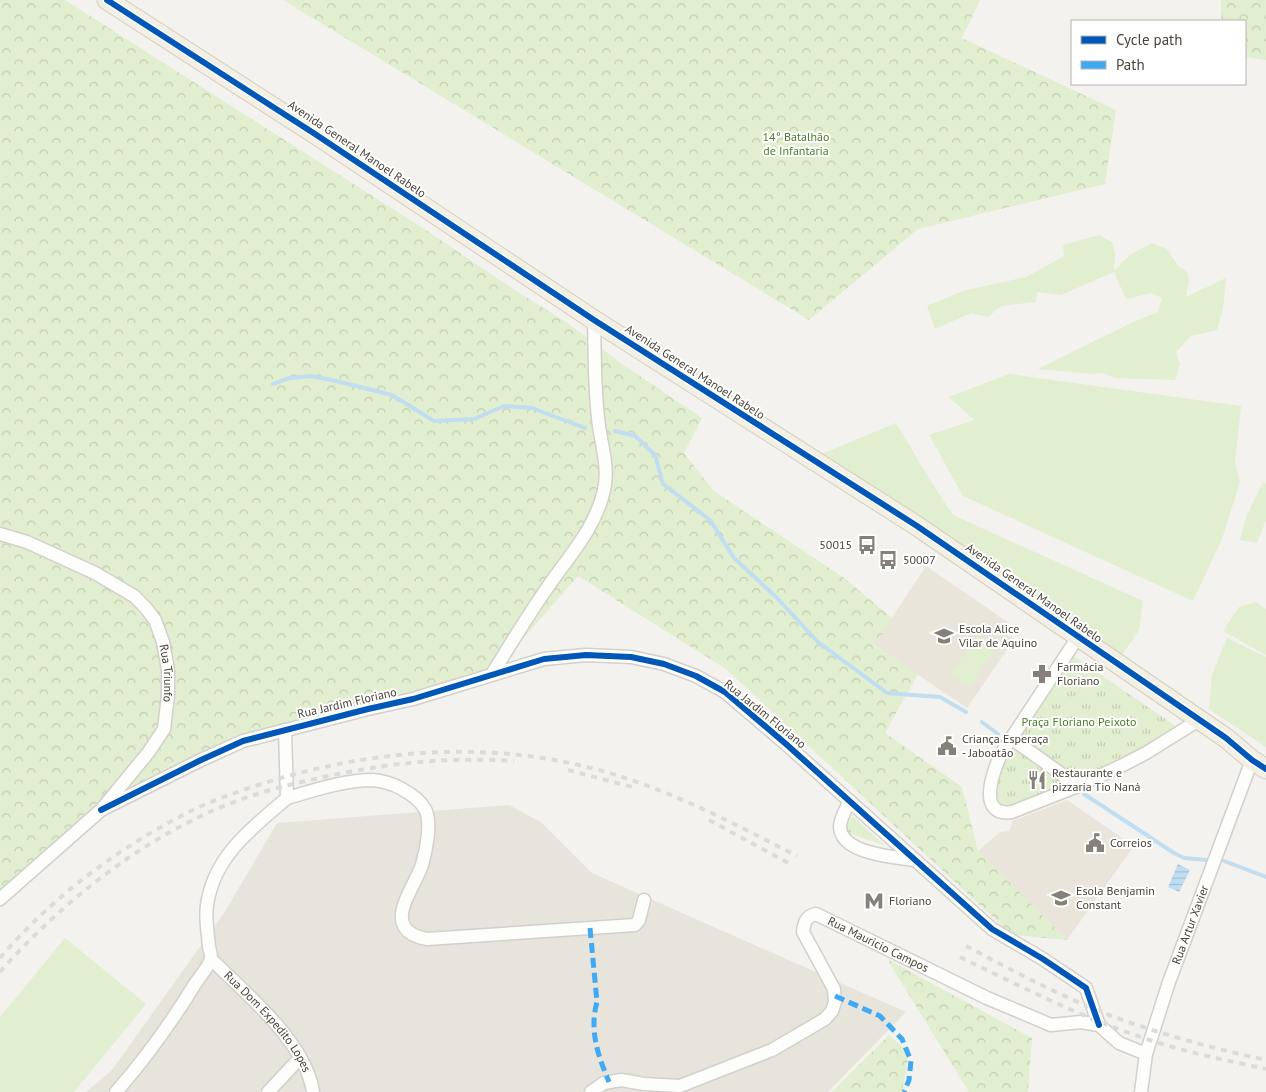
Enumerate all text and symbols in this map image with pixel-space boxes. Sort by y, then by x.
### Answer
legend [1071,20,1246,85]
text: Cycle path [1116,30,1182,49]
text: Path [1116,55,1145,74]
street label: Avenida General Manoel Rabelo [285,97,429,200]
park label: 14° Batalhão de Infantaria [763,129,829,158]
street label: Avenida General Manoel Rabelo [623,321,768,422]
bus stop icon: 50015 [856,534,878,556]
place label: 50015 [819,537,852,552]
street label: Avenida General Manoel Rabelo [963,540,1105,646]
bus stop icon: 50007 [877,549,899,571]
place label: 50007 [903,552,936,567]
place label: Escola Alice Vilar de Aquino [958,621,1037,650]
school or university icon: Escola Alice Vilar de Aquino [933,625,955,647]
street label: Rua Triunfo [157,643,176,703]
place label: Farmácia Floriano [1057,659,1104,688]
pharmacy icon: Farmácia Floriano [1031,663,1053,685]
street label: Rua Jardim Floriano [721,676,809,751]
street label: Rua Jardim Floriano [296,684,398,721]
park label: Praça Floriano Peixoto [1022,714,1136,729]
place label: Criança Esperaça - Jaboatão [962,731,1049,760]
public building icon: Criança Esperaça - Jaboatão [936,735,958,757]
place label: Restaurante e pizzaria Tio Naná [1052,765,1141,794]
restaurant icon: Restaurante e pizzaria Tio Naná [1026,769,1048,791]
public building icon: Correios [1084,832,1106,854]
place label: Correios [1110,835,1152,850]
place label: Esola Benjamin Constant [1076,883,1155,912]
street label: Rua Artur Xavier [1168,883,1212,966]
school or university icon: Esola Benjamin Constant [1050,887,1072,909]
metro station icon: Floriano [863,890,885,912]
place label: Floriano [889,893,931,908]
street label: Rua Mauricio Campos [825,913,931,975]
street label: Rua Dom Expedito Lopes [221,968,315,1074]

